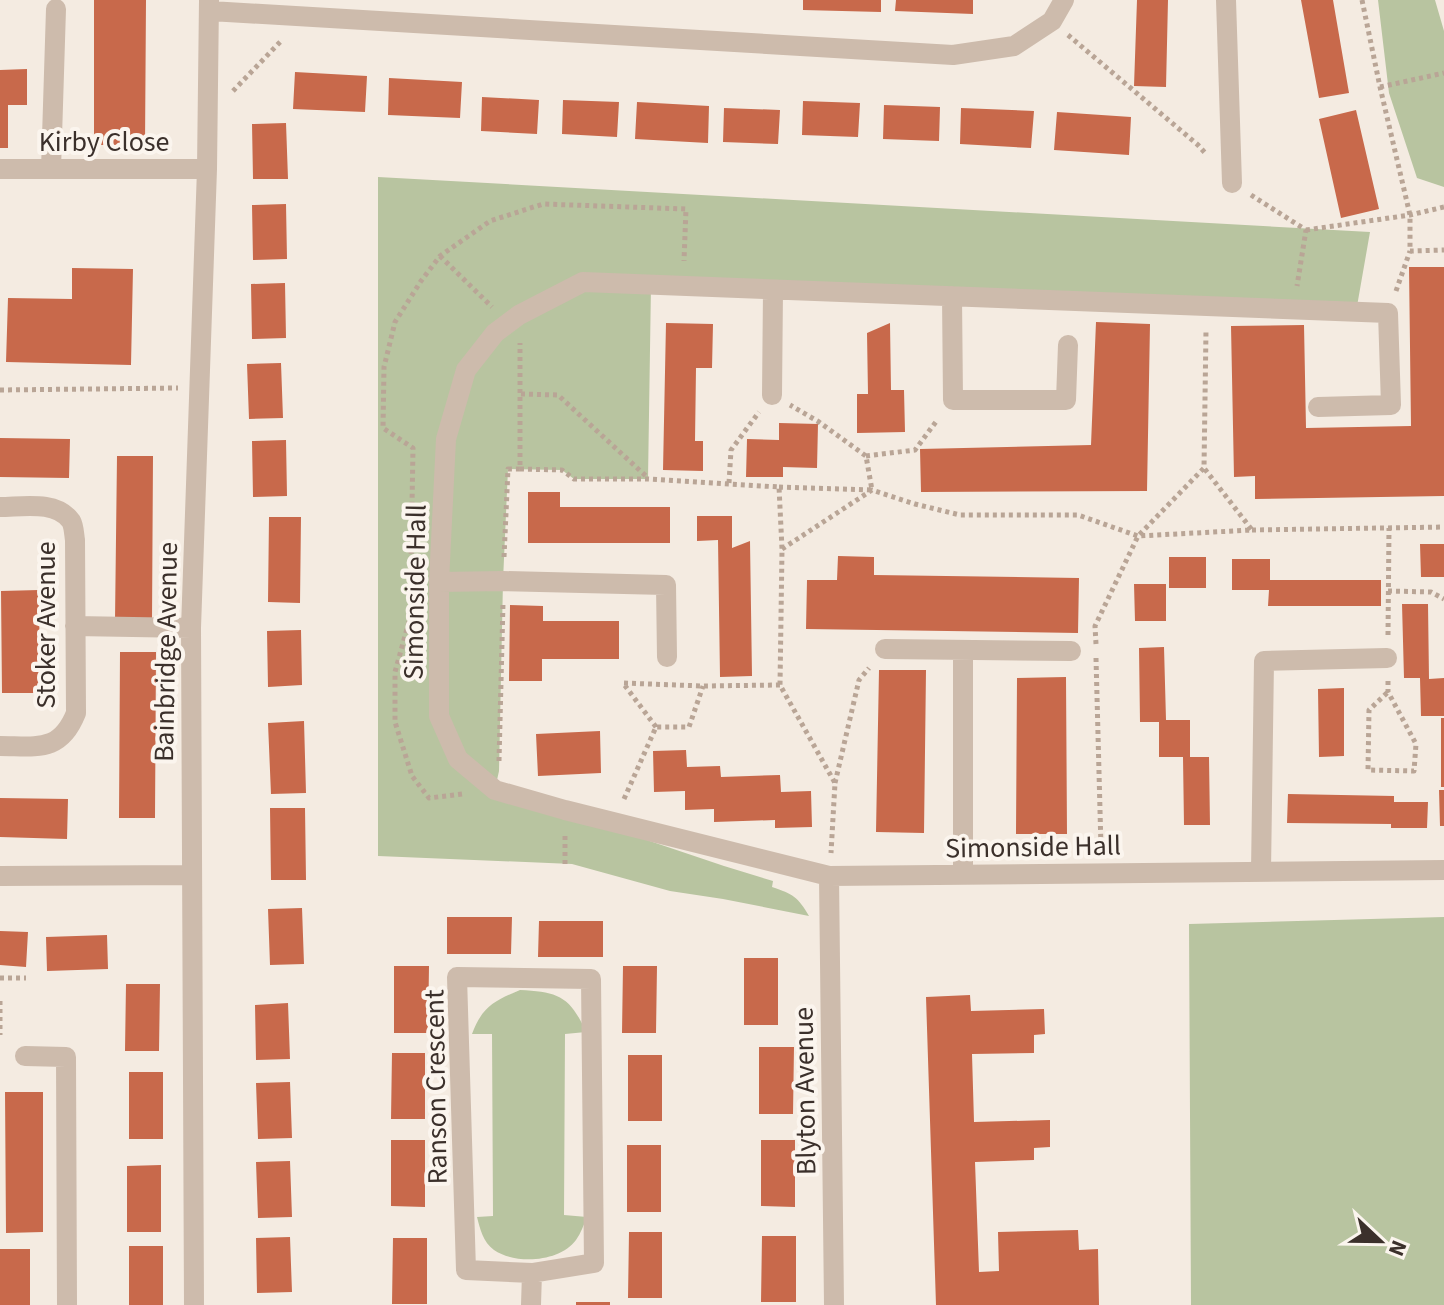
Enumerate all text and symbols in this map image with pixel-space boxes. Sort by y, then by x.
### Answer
street label: Kirby Close [39,122,169,162]
street label: Simonside Hall [393,504,437,680]
street label: Stoker Avenue [26,541,66,709]
street label: Bainbridge Avenue [144,542,188,762]
street label: Simonside Hall [945,825,1121,869]
street label: Ranson Crescent [414,989,458,1185]
street label: Blyton Avenue [784,1007,826,1175]
north arrow [1340,1201,1420,1281]
text: N [1380,1235,1415,1261]

